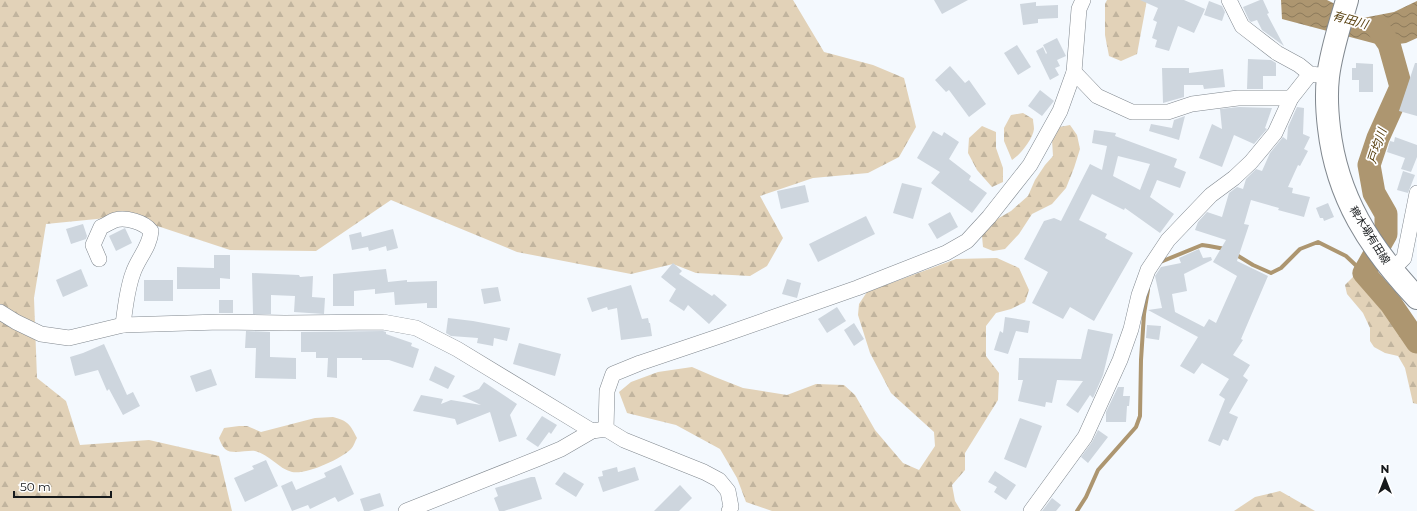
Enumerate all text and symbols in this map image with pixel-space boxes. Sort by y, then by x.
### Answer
water label: 有田川 [1331,7,1371,32]
water label: 戸均川 [1364,125,1390,165]
street label: 稗木場有田線 [1347,203,1393,267]
north arrow [1365,459,1405,499]
text: N [1381,462,1389,476]
scale bar [14,473,111,499]
text: 50 m [20,479,51,494]

